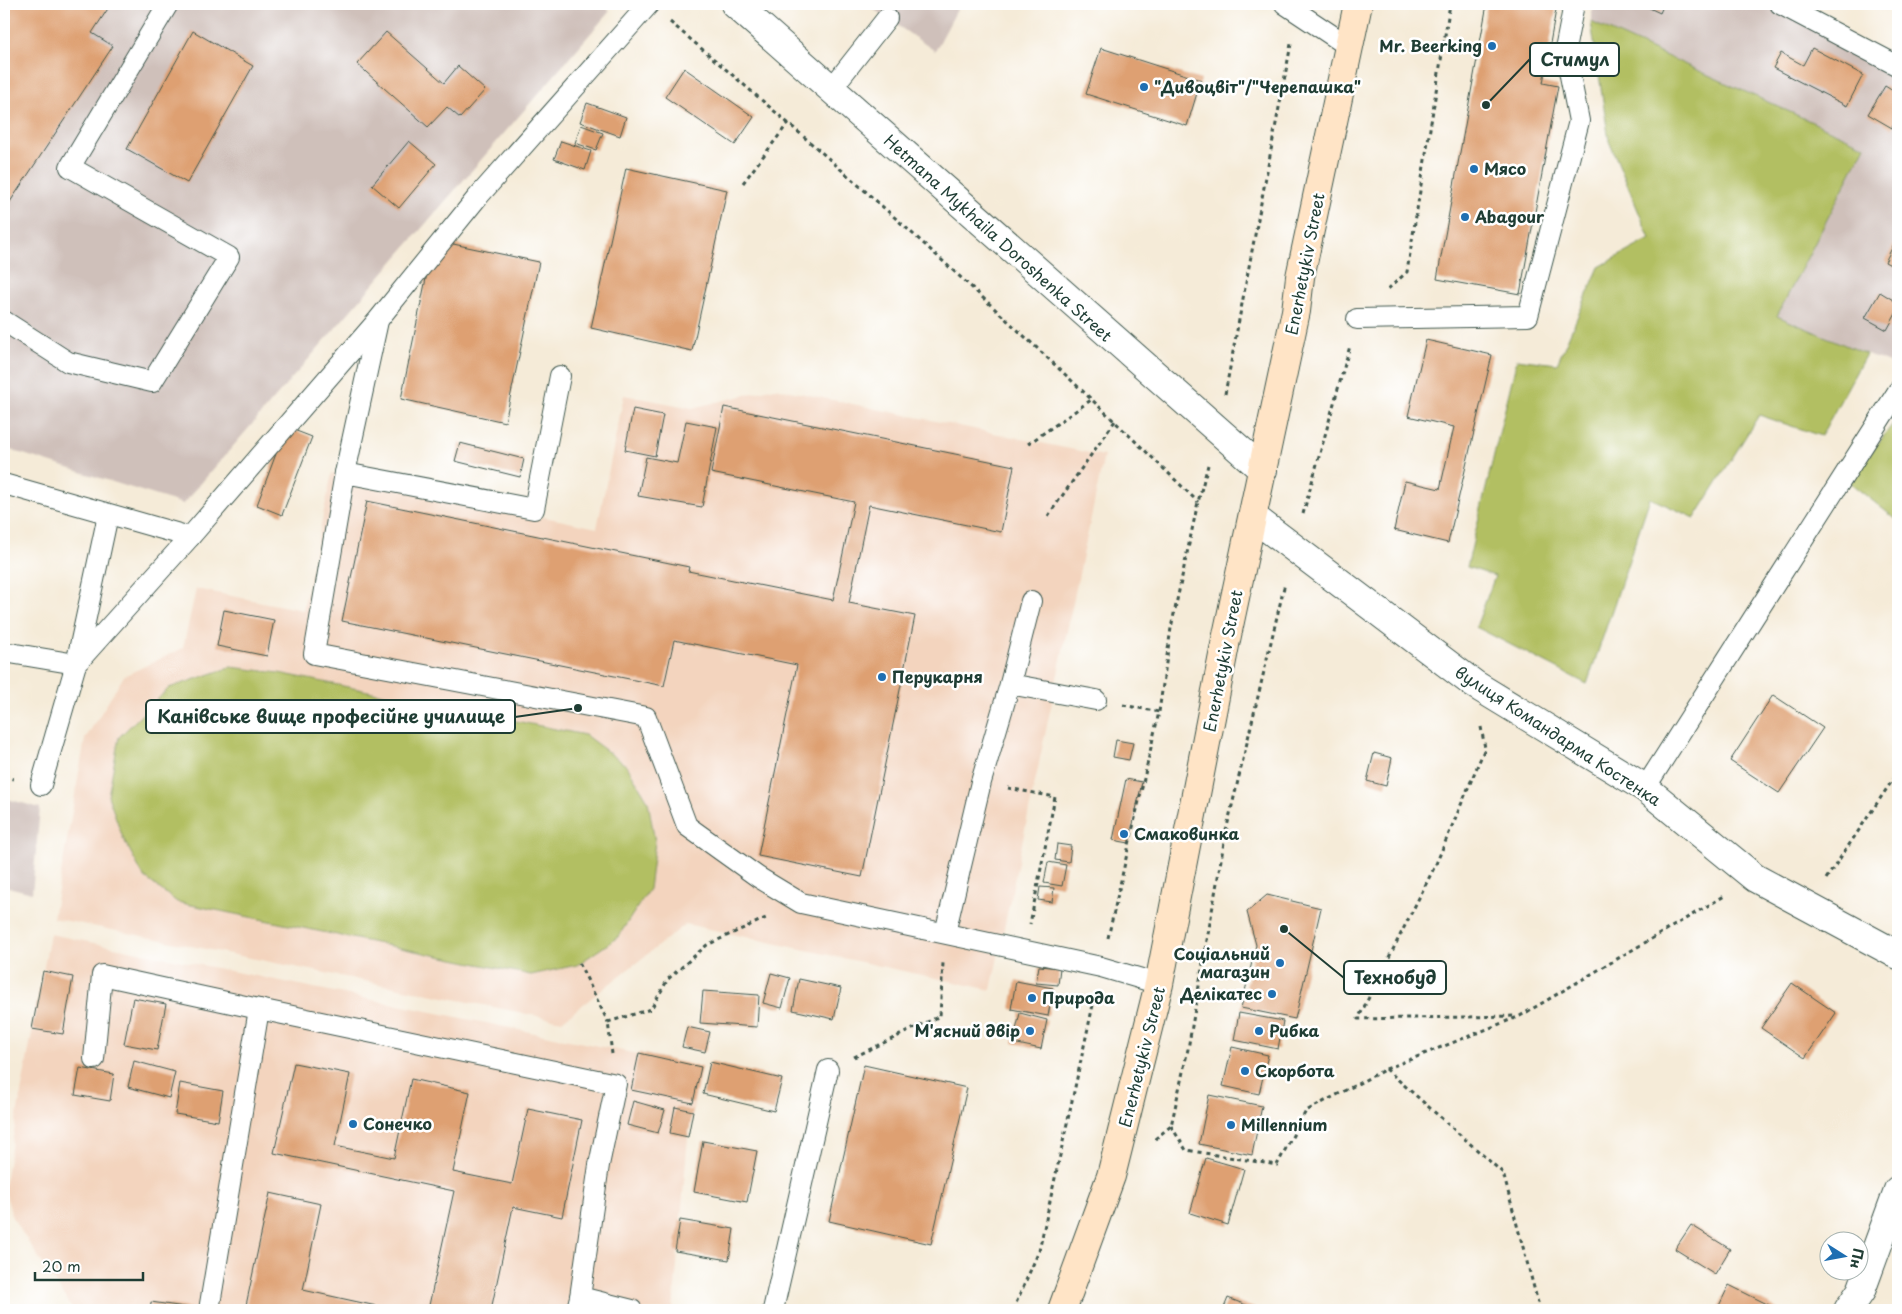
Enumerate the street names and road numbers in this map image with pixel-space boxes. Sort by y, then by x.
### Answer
street label: Hetmana Mykhaila Doroshenka Street [879,128,1118,347]
street label: Enerhetykiv Street [1278,190,1330,337]
street label: Enerhetykiv Street [1196,587,1248,734]
street label: вулиця Командарма Костенка [1451,659,1666,811]
street label: Enerhetykiv Street [1112,983,1170,1130]

